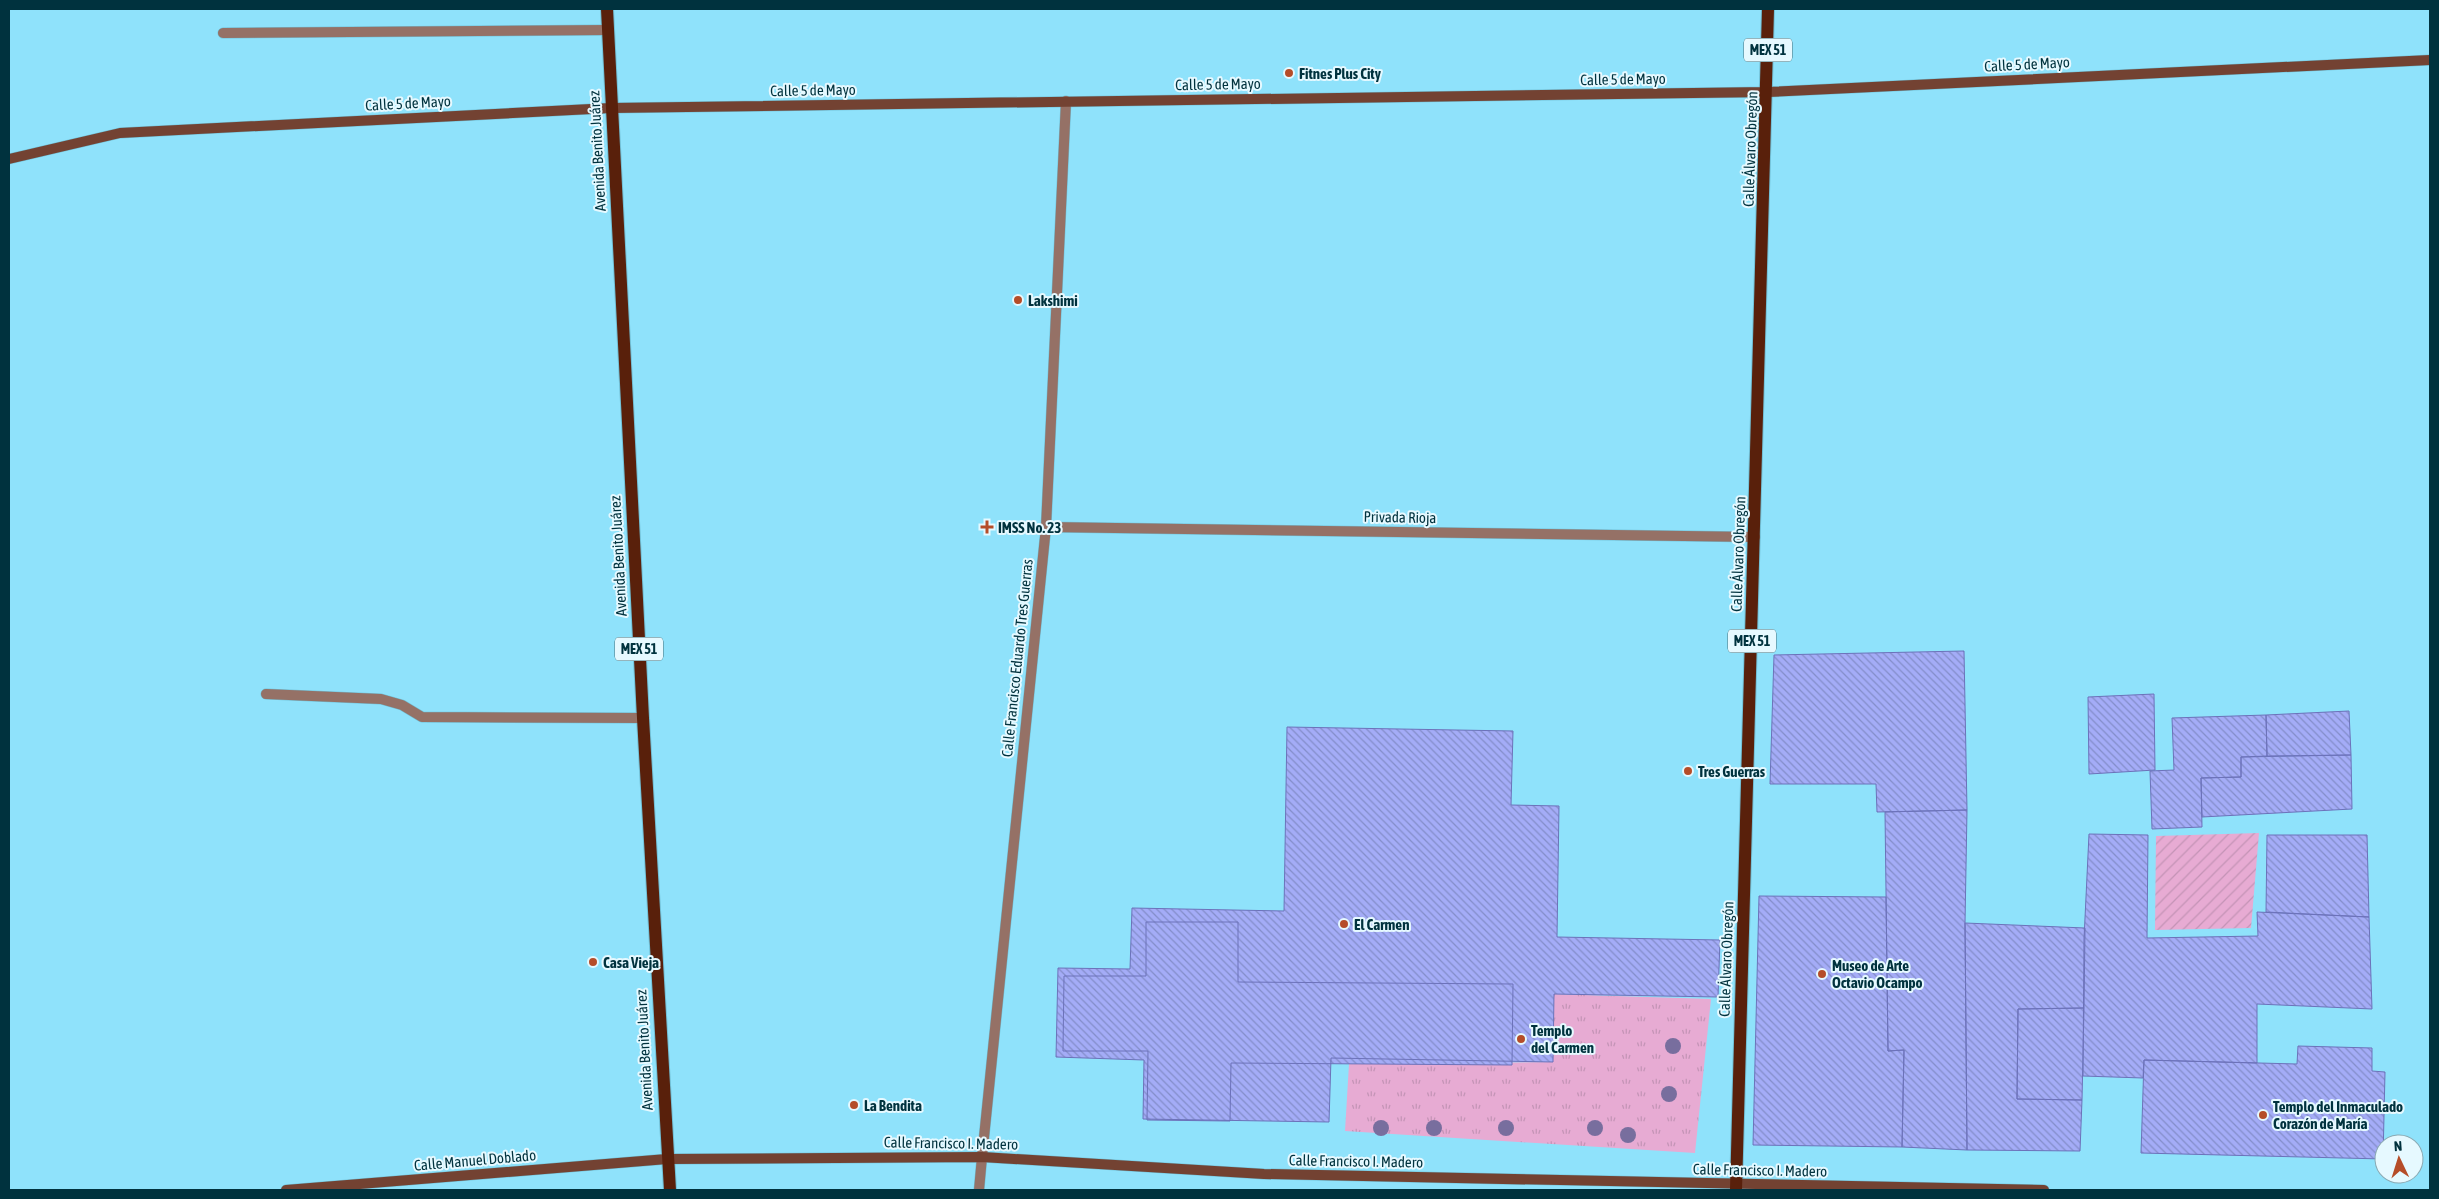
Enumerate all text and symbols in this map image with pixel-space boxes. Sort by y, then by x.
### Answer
road number: MEX 51 [1744,38,1792,62]
street label: Calle 5 de Mayo [1984,53,2070,75]
place label: Fitnes Plus City [1299,65,1382,82]
marker: Fitnes Plus City [1283,67,1295,79]
street label: Calle 5 de Mayo [1580,70,1666,88]
street label: Calle 5 de Mayo [1175,75,1261,93]
street label: Calle 5 de Mayo [770,81,856,99]
street label: Avenida Benito Juárez [585,90,609,212]
street label: Calle Álvaro Obregón [1739,91,1761,207]
street label: Calle 5 de Mayo [365,92,451,114]
place label: Lakshimi [1028,292,1078,309]
marker: Lakshimi [1012,294,1024,306]
street label: Avenida Benito Juárez [606,495,630,617]
street label: Calle Álvaro Obregón [1727,496,1749,612]
street label: Privada Rioja [1363,508,1437,526]
place label: IMSS No. 23 [998,519,1061,536]
marker: IMSS No. 23 [980,520,994,534]
street label: Calle Francisco Eduardo Tres Guerras [998,558,1036,758]
road number: MEX 51 [1728,630,1776,652]
road number: MEX 51 [615,638,663,661]
place label: Tres Guerras [1698,763,1766,780]
marker: Tres Guerras [1682,765,1694,777]
street label: Calle Álvaro Obregón [1715,901,1737,1017]
place label: El Carmen [1354,916,1409,933]
marker: El Carmen [1338,918,1350,930]
place label: Casa Vieja [603,954,659,971]
marker: Casa Vieja [587,956,599,968]
place label: Museo de Arte Octavio Ocampo [1832,957,1923,991]
marker: Museo de Arte Octavio Ocampo [1816,968,1828,980]
street label: Avenida Benito Juárez [632,989,656,1111]
place label: Templo del Carmen [1531,1022,1594,1056]
marker: Templo del Carmen [1515,1033,1527,1045]
place label: La Bendita [864,1097,922,1114]
place label: Templo del Inmaculado Corazón de María [2273,1098,2403,1132]
marker: La Bendita [848,1099,860,1111]
marker: Templo del Inmaculado Corazón de María [2257,1109,2269,1121]
street label: Calle Francisco I. Madero [884,1133,1018,1153]
north arrow [2374,1134,2424,1184]
text: N [2393,1138,2403,1154]
street label: Calle Manuel Doblado [413,1146,537,1174]
street label: Calle Francisco I. Madero [1289,1151,1423,1171]
street label: Calle Francisco I. Madero [1693,1160,1827,1180]

